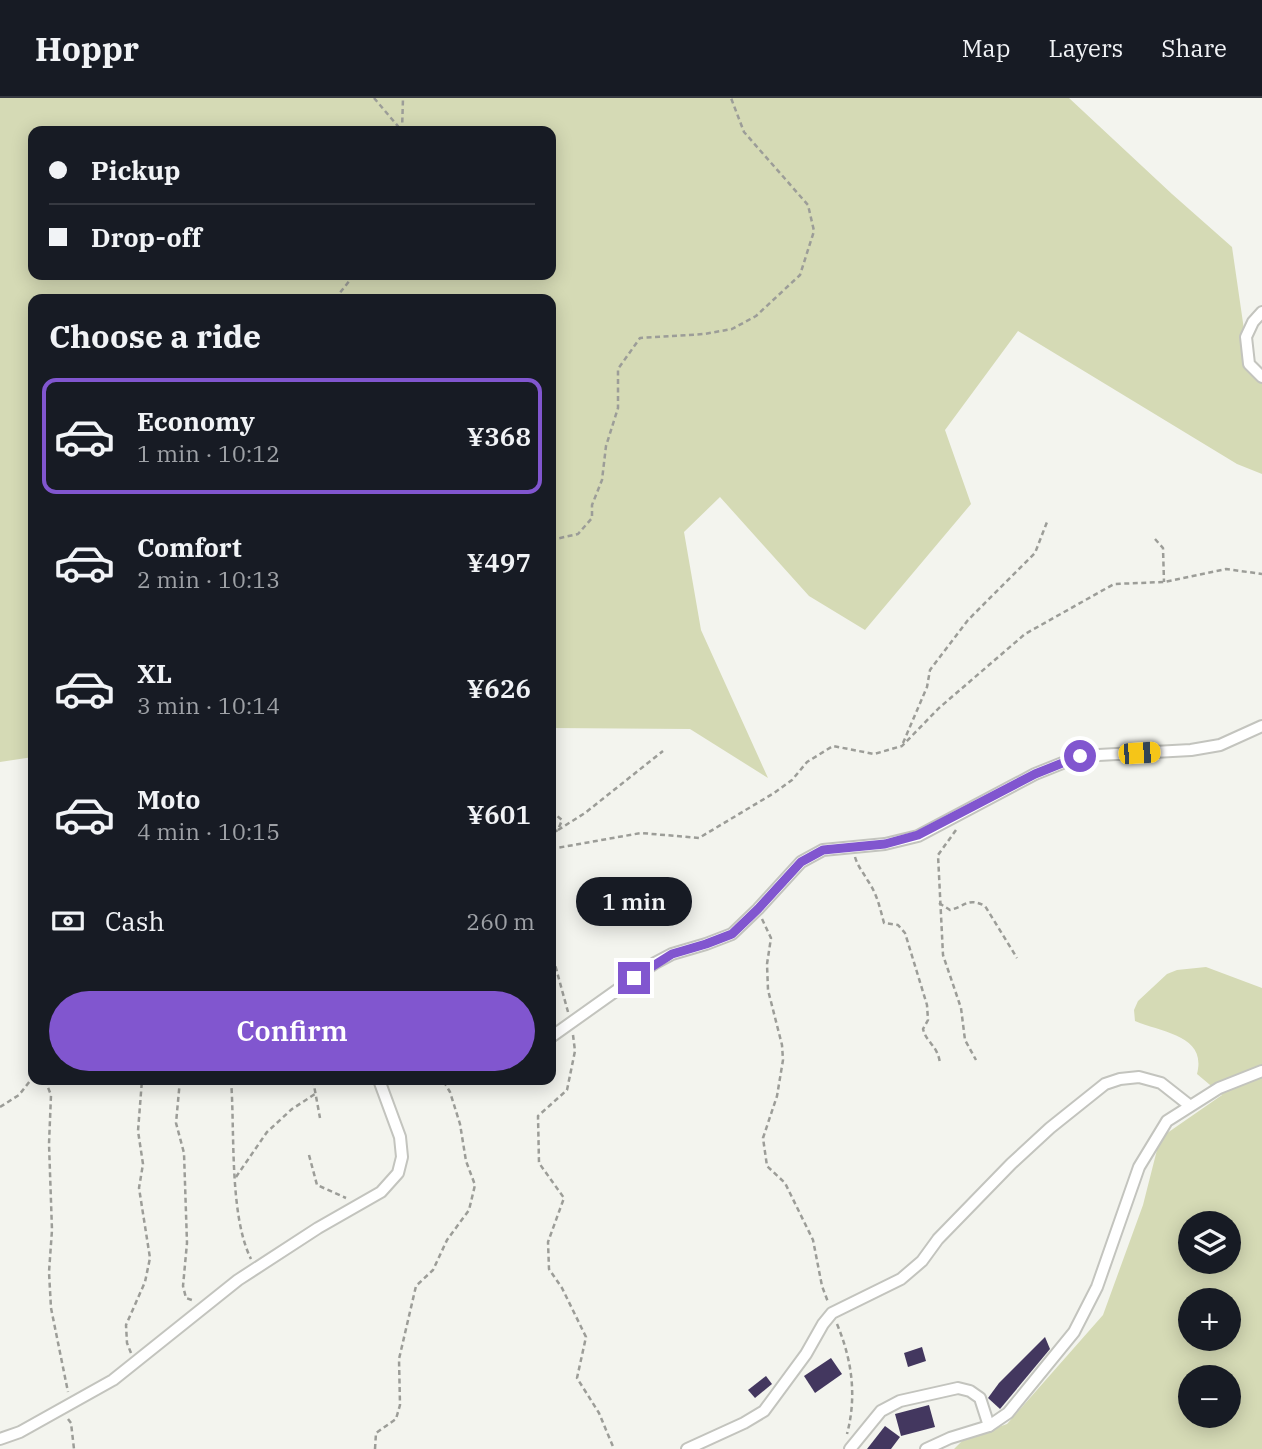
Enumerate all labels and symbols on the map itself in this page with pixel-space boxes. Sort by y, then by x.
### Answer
route start [1064,740,1096,772]
car [1118,741,1161,765]
callout: 1 min [576,876,692,926]
route end [618,962,650,994]

